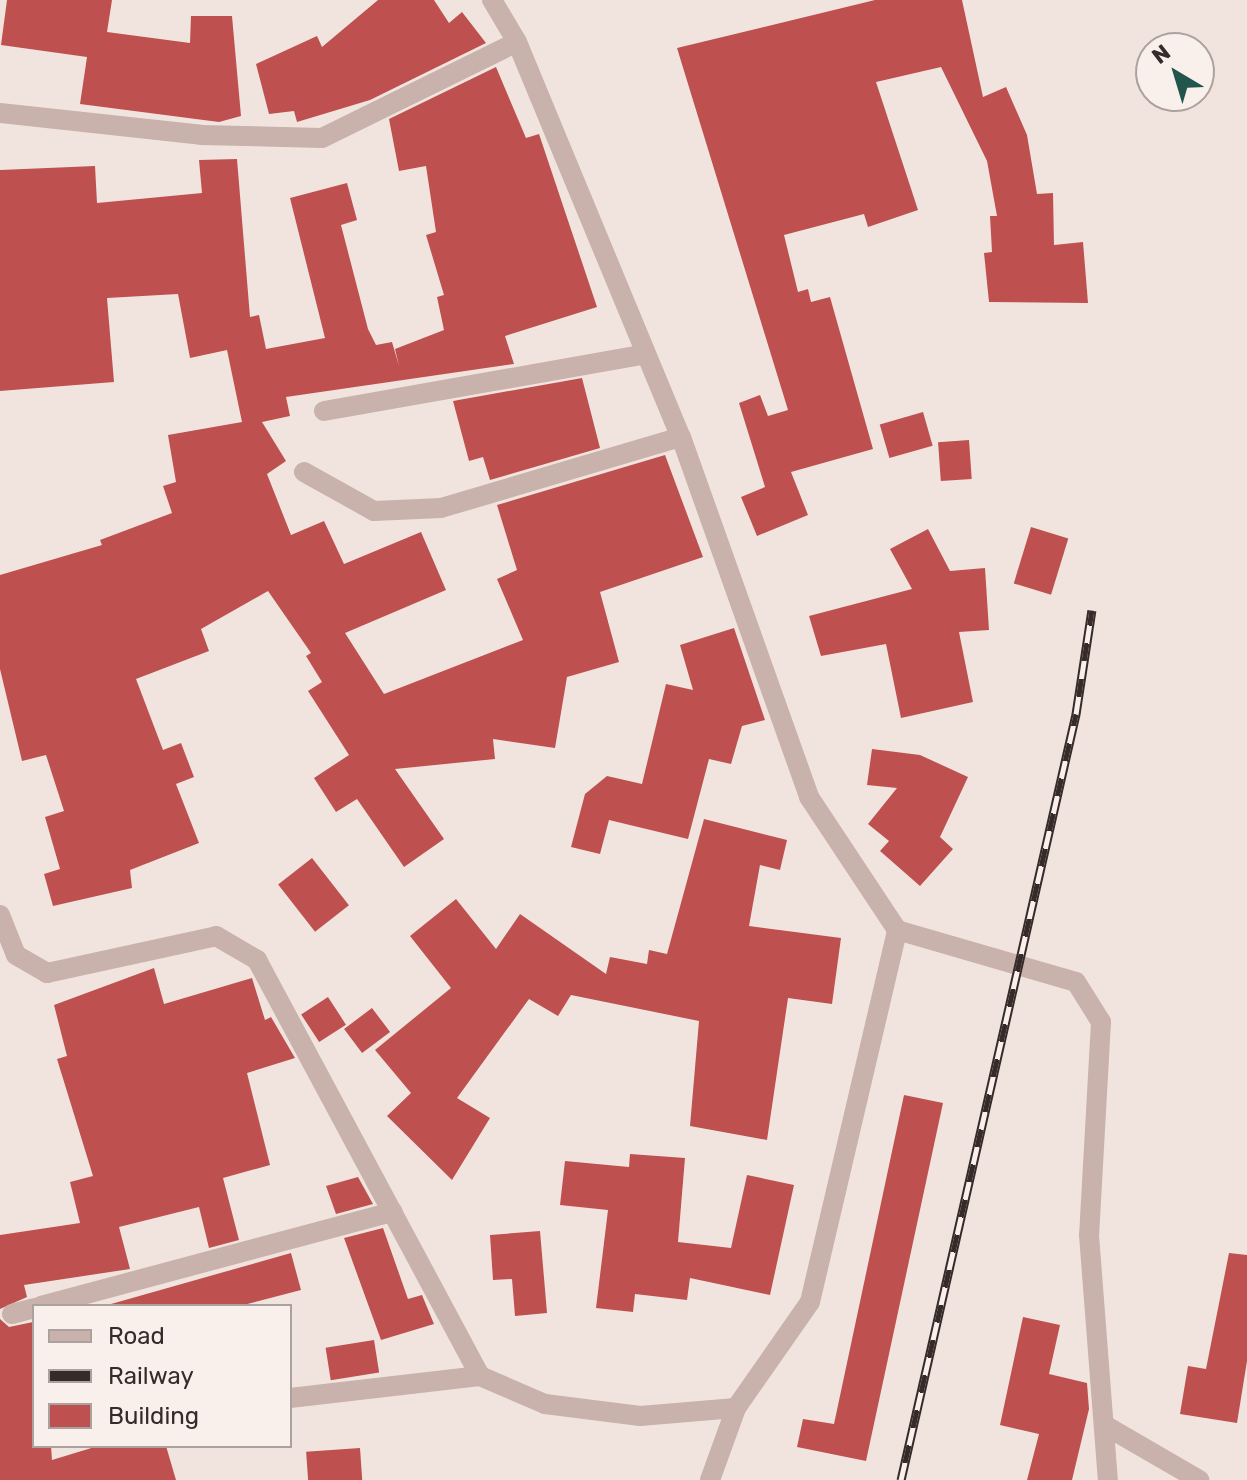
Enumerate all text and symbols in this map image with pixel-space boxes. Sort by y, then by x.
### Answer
north arrow [1135,32,1215,112]
text: N [1147,39,1176,70]
legend [32,1304,292,1448]
text: Road [108,1322,165,1350]
text: Railway [108,1362,194,1390]
text: Building [108,1402,199,1430]

